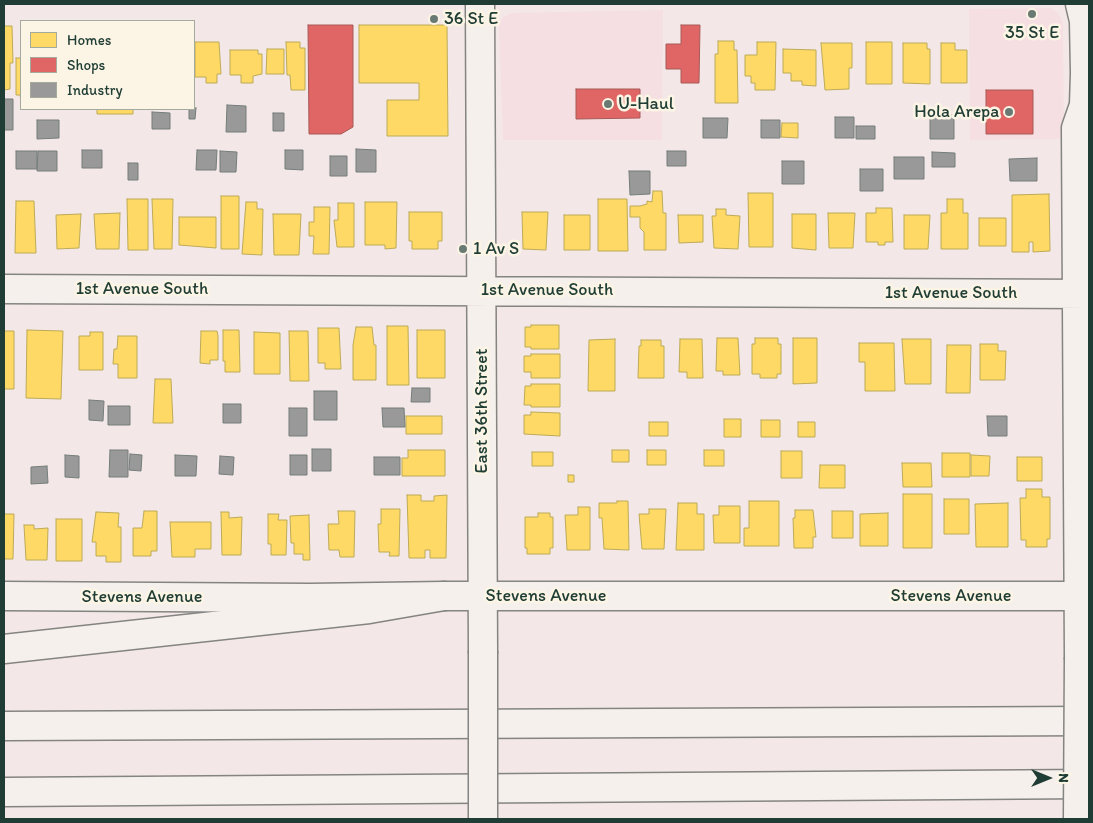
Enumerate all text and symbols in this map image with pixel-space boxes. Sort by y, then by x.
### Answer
place label: 36 St E [444,8,498,30]
marker: 35 St E [1026,8,1038,20]
marker: 36 St E [428,13,440,25]
legend [20,20,195,110]
place label: 35 St E [1005,22,1059,44]
text: Homes [67,31,111,49]
text: Shops [67,56,105,74]
text: Industry [67,81,123,99]
place label: U-Haul [618,93,674,115]
marker: U-Haul [602,98,614,110]
place label: Hola Arepa [914,101,999,123]
marker: Hola Arepa [1003,106,1015,118]
place label: 1 Av S [473,238,519,260]
marker: 1 Av S [457,243,469,255]
street label: 1st Avenue South [76,278,208,300]
street label: 1st Avenue South [481,279,613,301]
street label: 1st Avenue South [885,282,1017,304]
street label: East 36th Street [471,348,493,474]
street label: Stevens Avenue [486,585,606,607]
street label: Stevens Avenue [891,585,1011,607]
street label: Stevens Avenue [82,586,202,608]
north arrow [1023,753,1073,803]
text: N [1055,773,1072,783]

